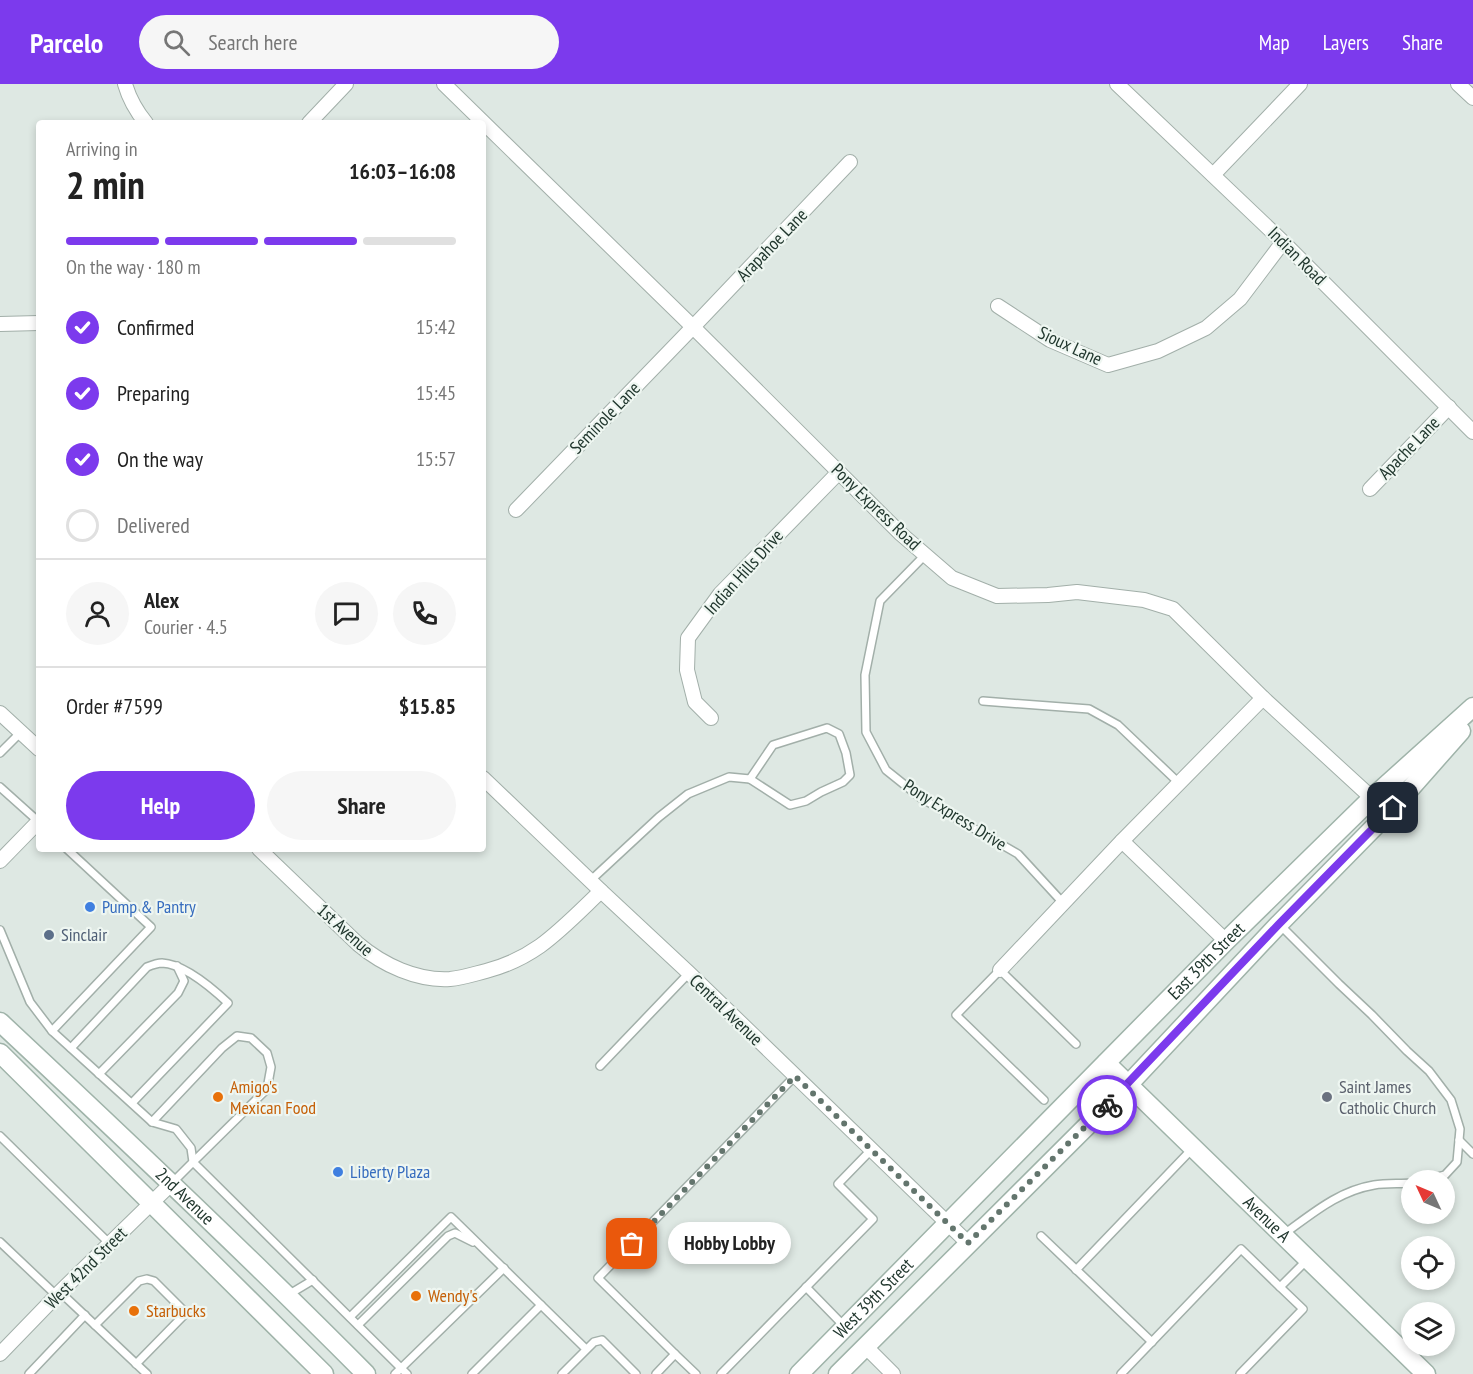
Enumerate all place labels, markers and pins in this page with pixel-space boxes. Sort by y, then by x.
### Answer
pin [1367,782,1418,833]
place label: Pump & Pantry [102,895,196,918]
marker: Pump & Pantry [83,900,97,914]
place label: Sinclair [61,923,107,946]
marker: Sinclair [42,928,56,942]
place label: Amigo's Mexican Food [230,1075,316,1119]
place label: Saint James Catholic Church [1339,1075,1436,1119]
marker: Amigo's Mexican Food [211,1090,225,1104]
marker: Saint James Catholic Church [1320,1090,1334,1104]
place label: Liberty Plaza [350,1160,430,1183]
marker: Liberty Plaza [331,1165,345,1179]
pin [606,1218,657,1269]
callout: Hobby Lobby [668,1223,791,1265]
place label: Wendy's [428,1284,478,1307]
marker: Wendy's [409,1289,423,1303]
place label: Starbucks [146,1299,206,1322]
marker: Starbucks [127,1304,141,1318]

